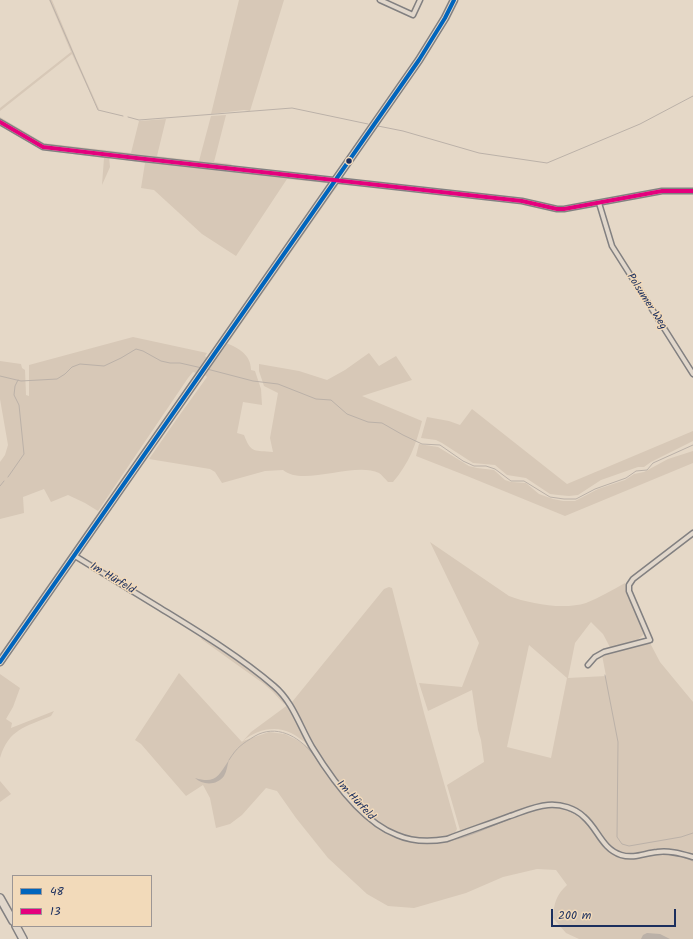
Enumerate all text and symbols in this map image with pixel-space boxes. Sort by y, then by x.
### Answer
unlabelled marker [344,156,354,166]
street label: Polsumer Weg [623,271,669,333]
street label: Im Hürfeld [87,560,137,598]
street label: Im Hürfeld [333,778,377,824]
legend [12,875,152,927]
text: 48 [50,882,64,901]
scale bar [553,901,678,927]
text: 13 [50,902,61,921]
text: 200 m [558,906,591,925]

